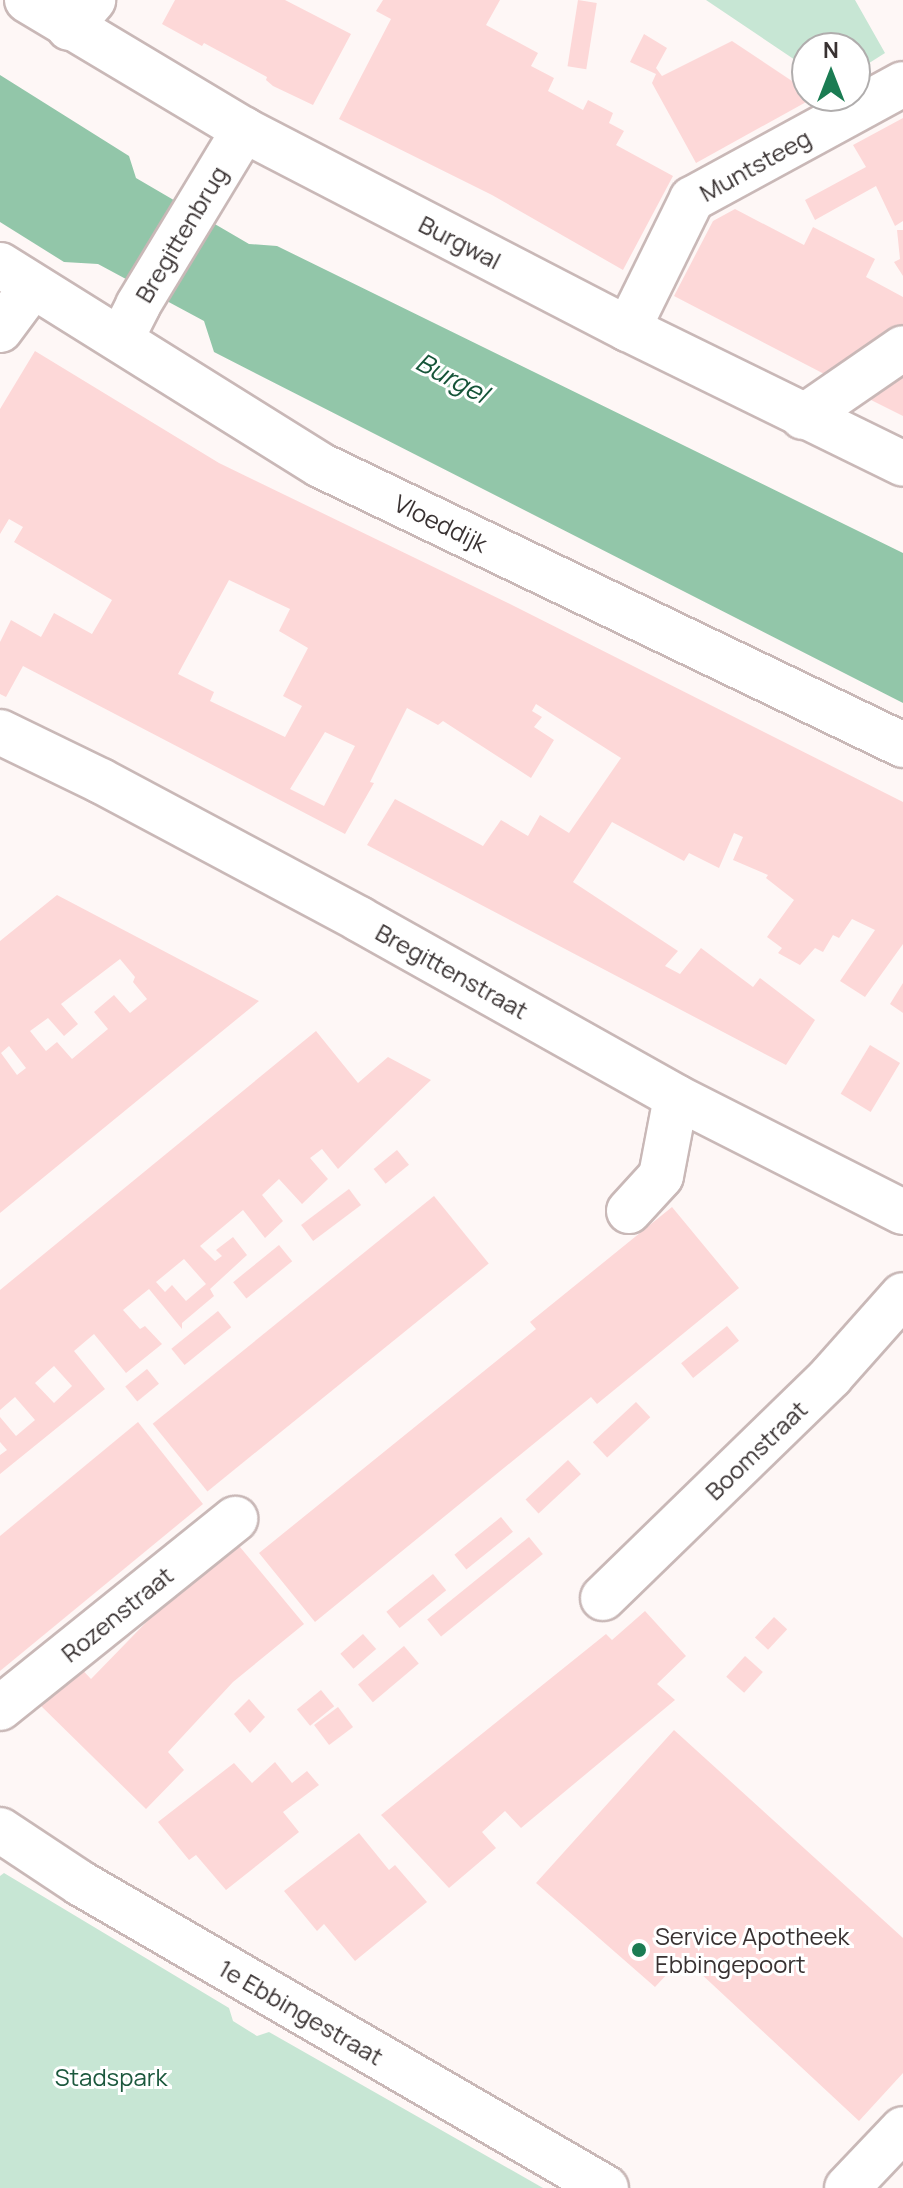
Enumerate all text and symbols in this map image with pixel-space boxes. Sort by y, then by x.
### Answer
north arrow [791,32,871,112]
text: N [823,35,839,65]
street label: Muntsteeg [695,123,815,207]
street label: Bregittenbrug [129,161,233,307]
street label: Burgwal [414,209,506,275]
water label: Burgel [411,346,493,410]
street label: Vloeddijk [390,488,492,558]
street label: Bregittenstraat [371,917,533,1025]
street label: Boomstraat [699,1394,813,1506]
street label: Rozenstraat [55,1560,179,1668]
place label: Service Apotheek Ebbingepoort [655,1922,849,1978]
marker: Service Apotheek Ebbingepoort [630,1941,648,1959]
street label: 1e Ebbingestraat [214,1953,388,2071]
park label: Stadspark [55,2063,167,2091]

